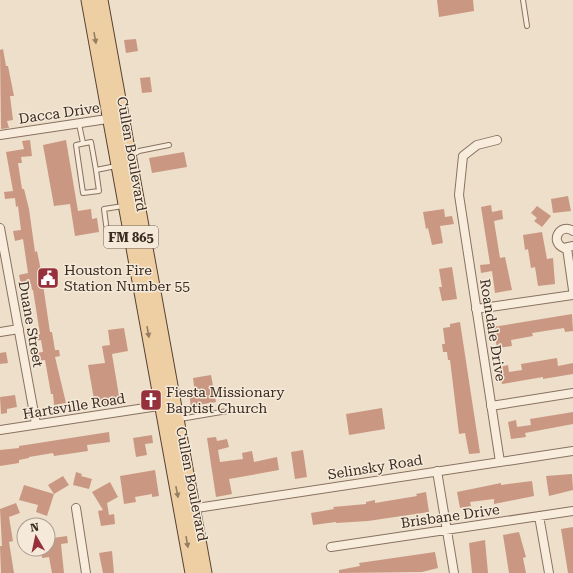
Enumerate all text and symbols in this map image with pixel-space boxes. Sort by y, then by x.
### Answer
one-way arrow [92,32,98,44]
street label: Cullen Boulevard [114,95,150,213]
street label: Dacca Drive [17,99,101,127]
road number: FM 865 [104,226,158,248]
place label: Houston Fire Station Number 55 [64,262,190,294]
public building icon: Houston Fire Station Number 55 [35,265,61,291]
street label: Roandale Drive [477,278,509,383]
street label: Duane Street [16,279,46,369]
one-way arrow [145,326,151,338]
place label: Fiesta Missionary Baptist Church [166,384,285,416]
church icon: Fiesta Missionary Baptist Church [138,387,164,413]
street label: Hartsville Road [22,390,126,422]
street label: Cullen Boulevard [173,425,211,543]
street label: Selinsky Road [326,452,424,482]
one-way arrow [175,486,181,498]
street label: Brisbane Drive [400,501,501,531]
north arrow [16,517,56,557]
text: N [29,520,40,535]
one-way arrow [184,535,190,548]

